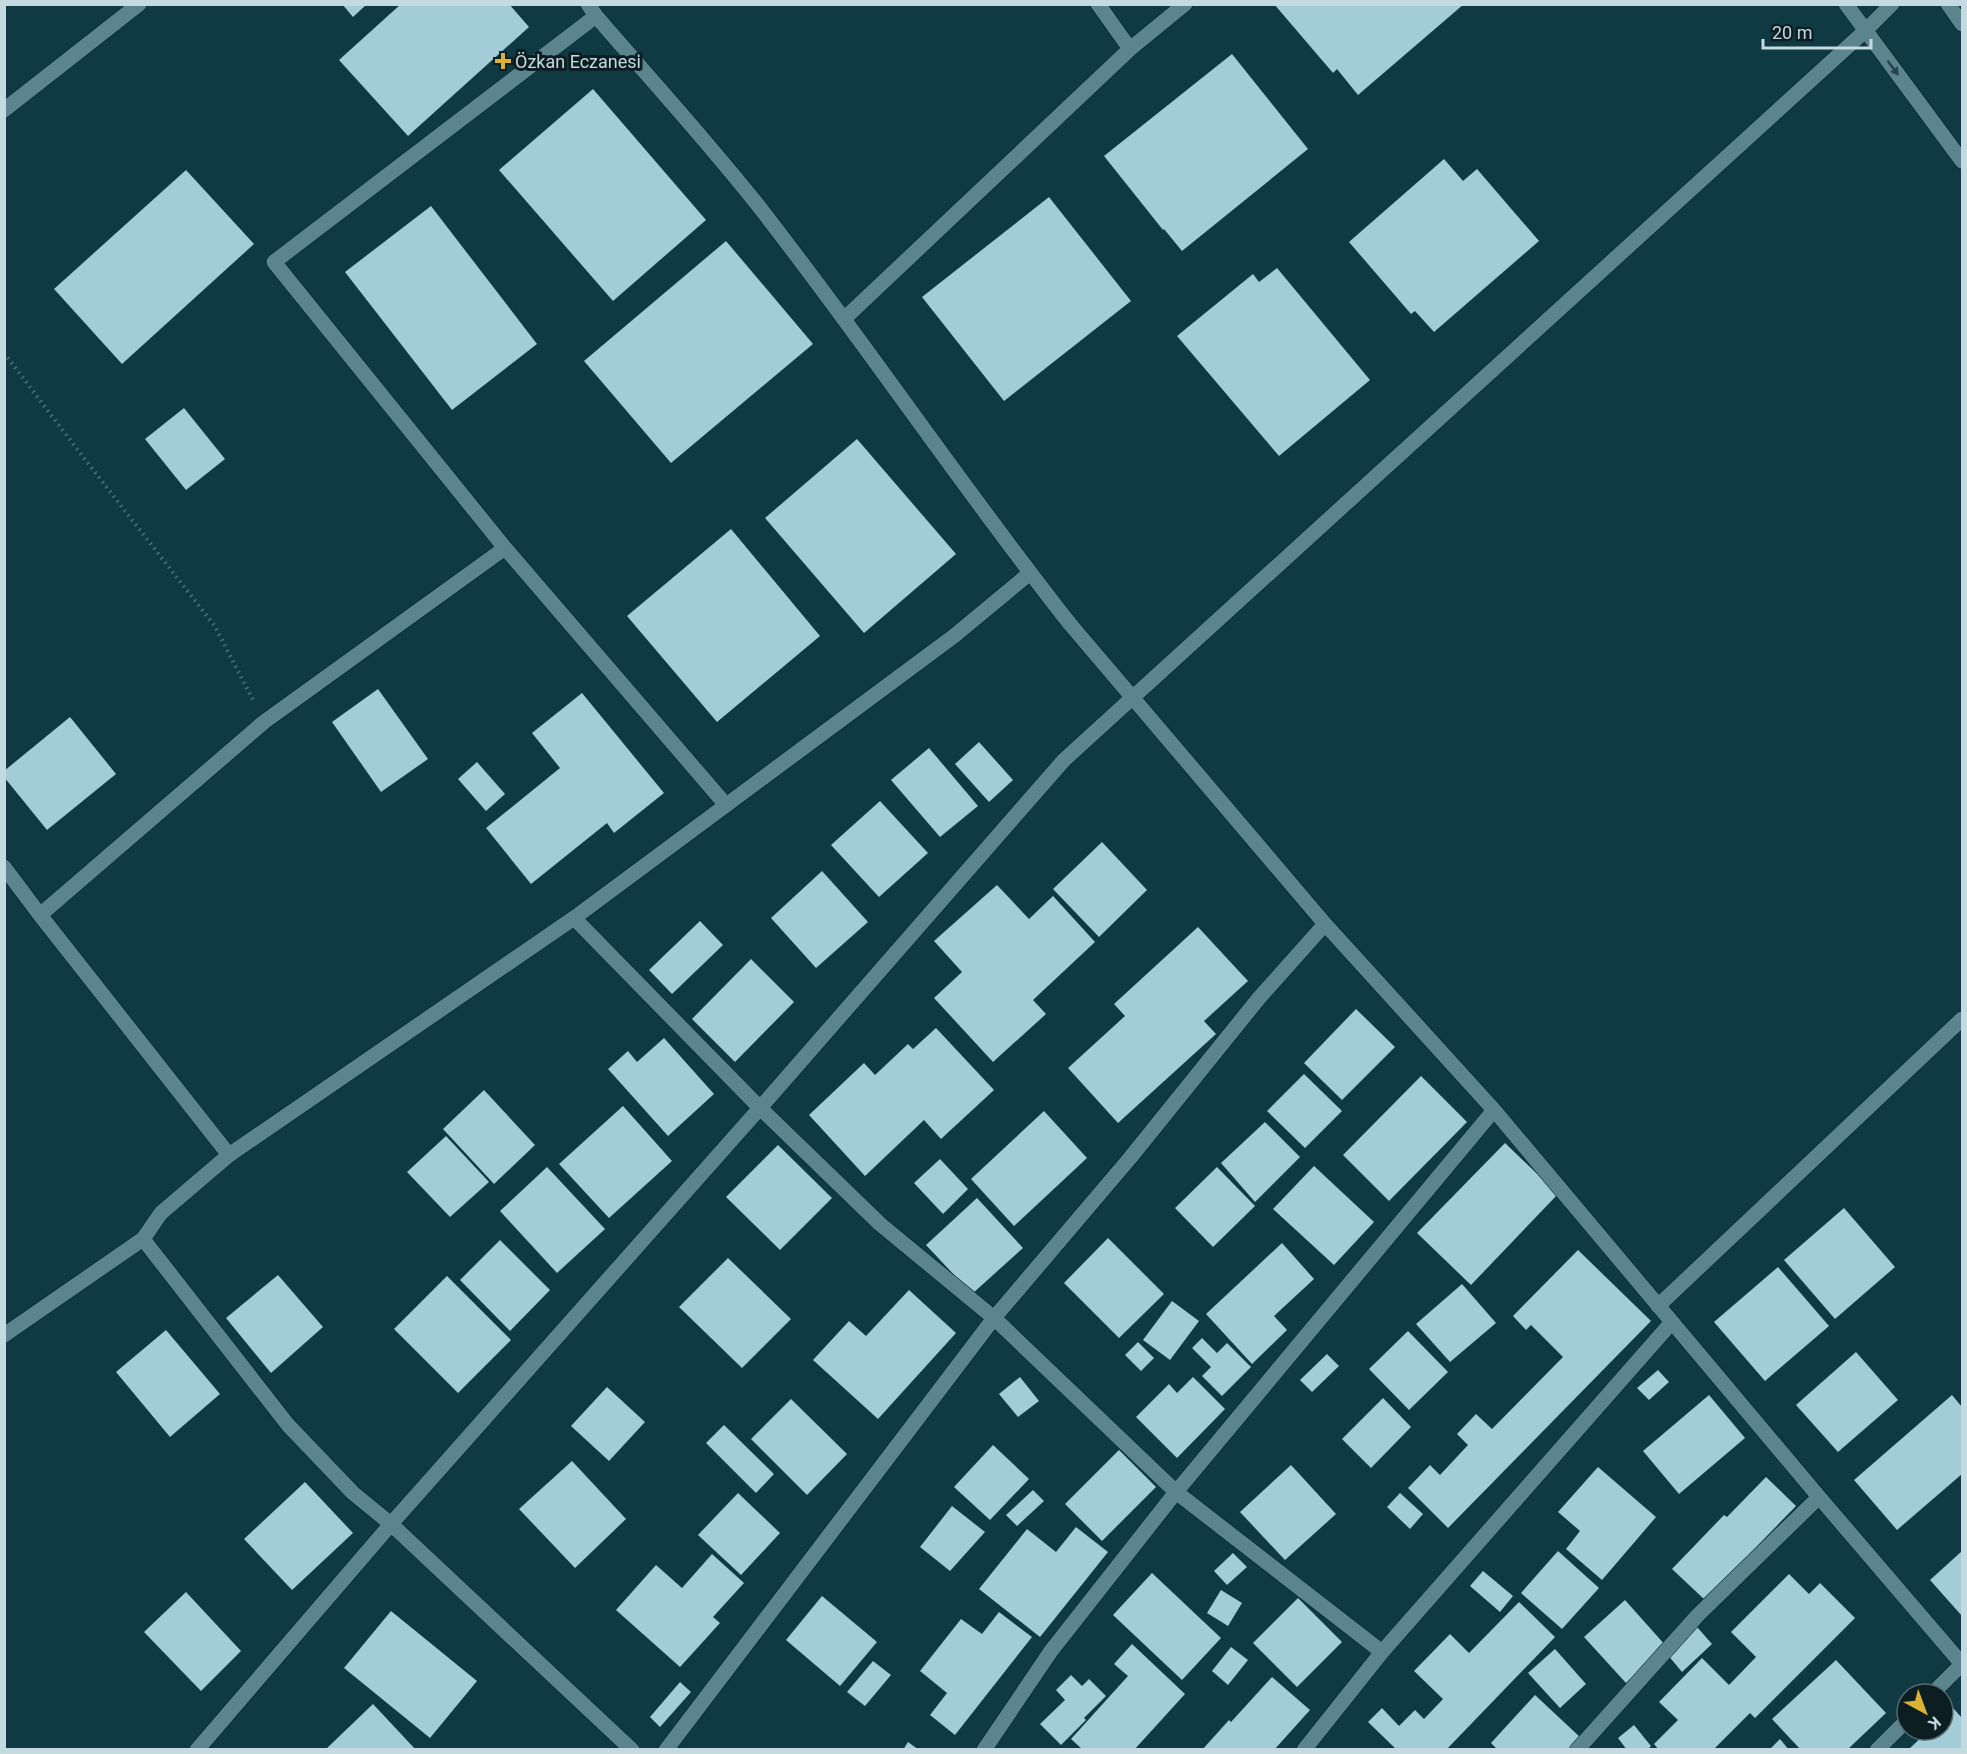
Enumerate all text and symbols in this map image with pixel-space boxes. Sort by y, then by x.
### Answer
scale bar [1763,12,1871,50]
text: 20 m [1772,22,1812,43]
place label: Özkan Eczanesi [515,51,641,72]
marker: Özkan Eczanesi [496,54,510,68]
one-way arrow [1887,60,1899,76]
north arrow [1895,1682,1955,1742]
text: K [1924,1712,1945,1734]

